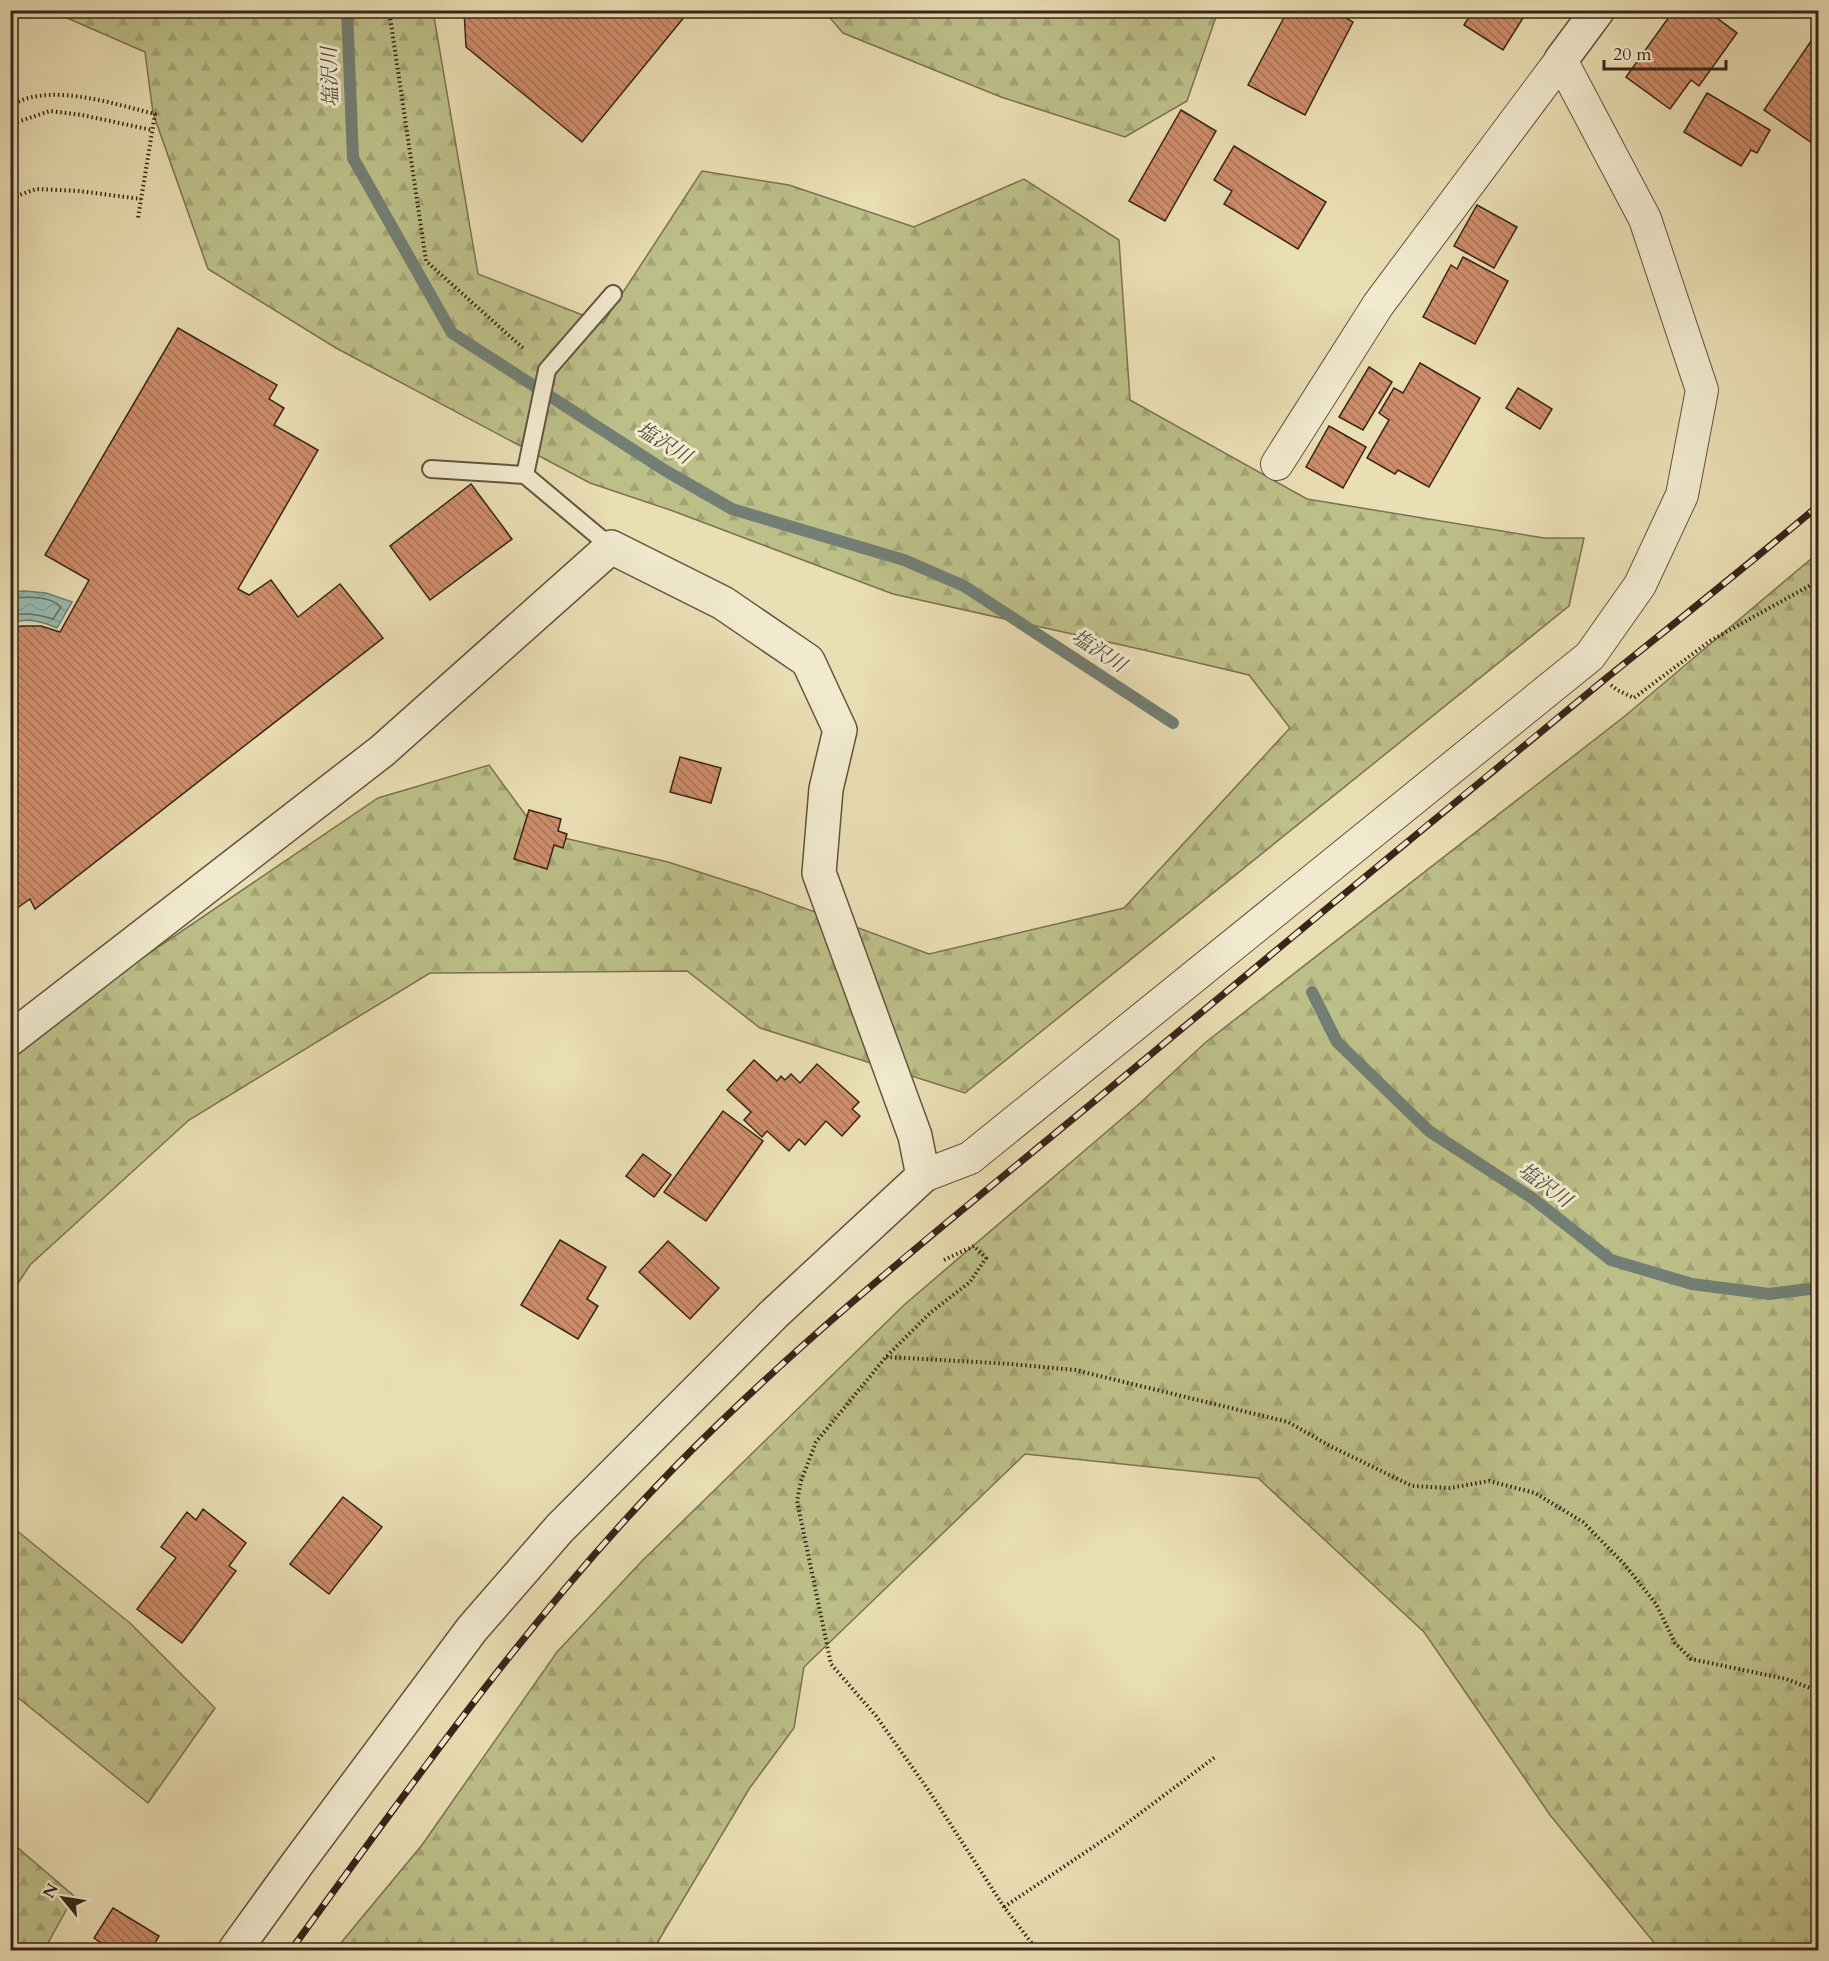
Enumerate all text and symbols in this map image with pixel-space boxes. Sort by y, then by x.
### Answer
scale bar [1604,33,1726,71]
text: 20 m [1613,42,1652,67]
water label: 塩沢川 [315,45,345,107]
water label: 塩沢川 [631,416,698,471]
water label: 塩沢川 [1066,623,1133,680]
water label: 塩沢川 [1513,1156,1579,1215]
north arrow [33,1868,93,1928]
text: N [38,1879,64,1903]

